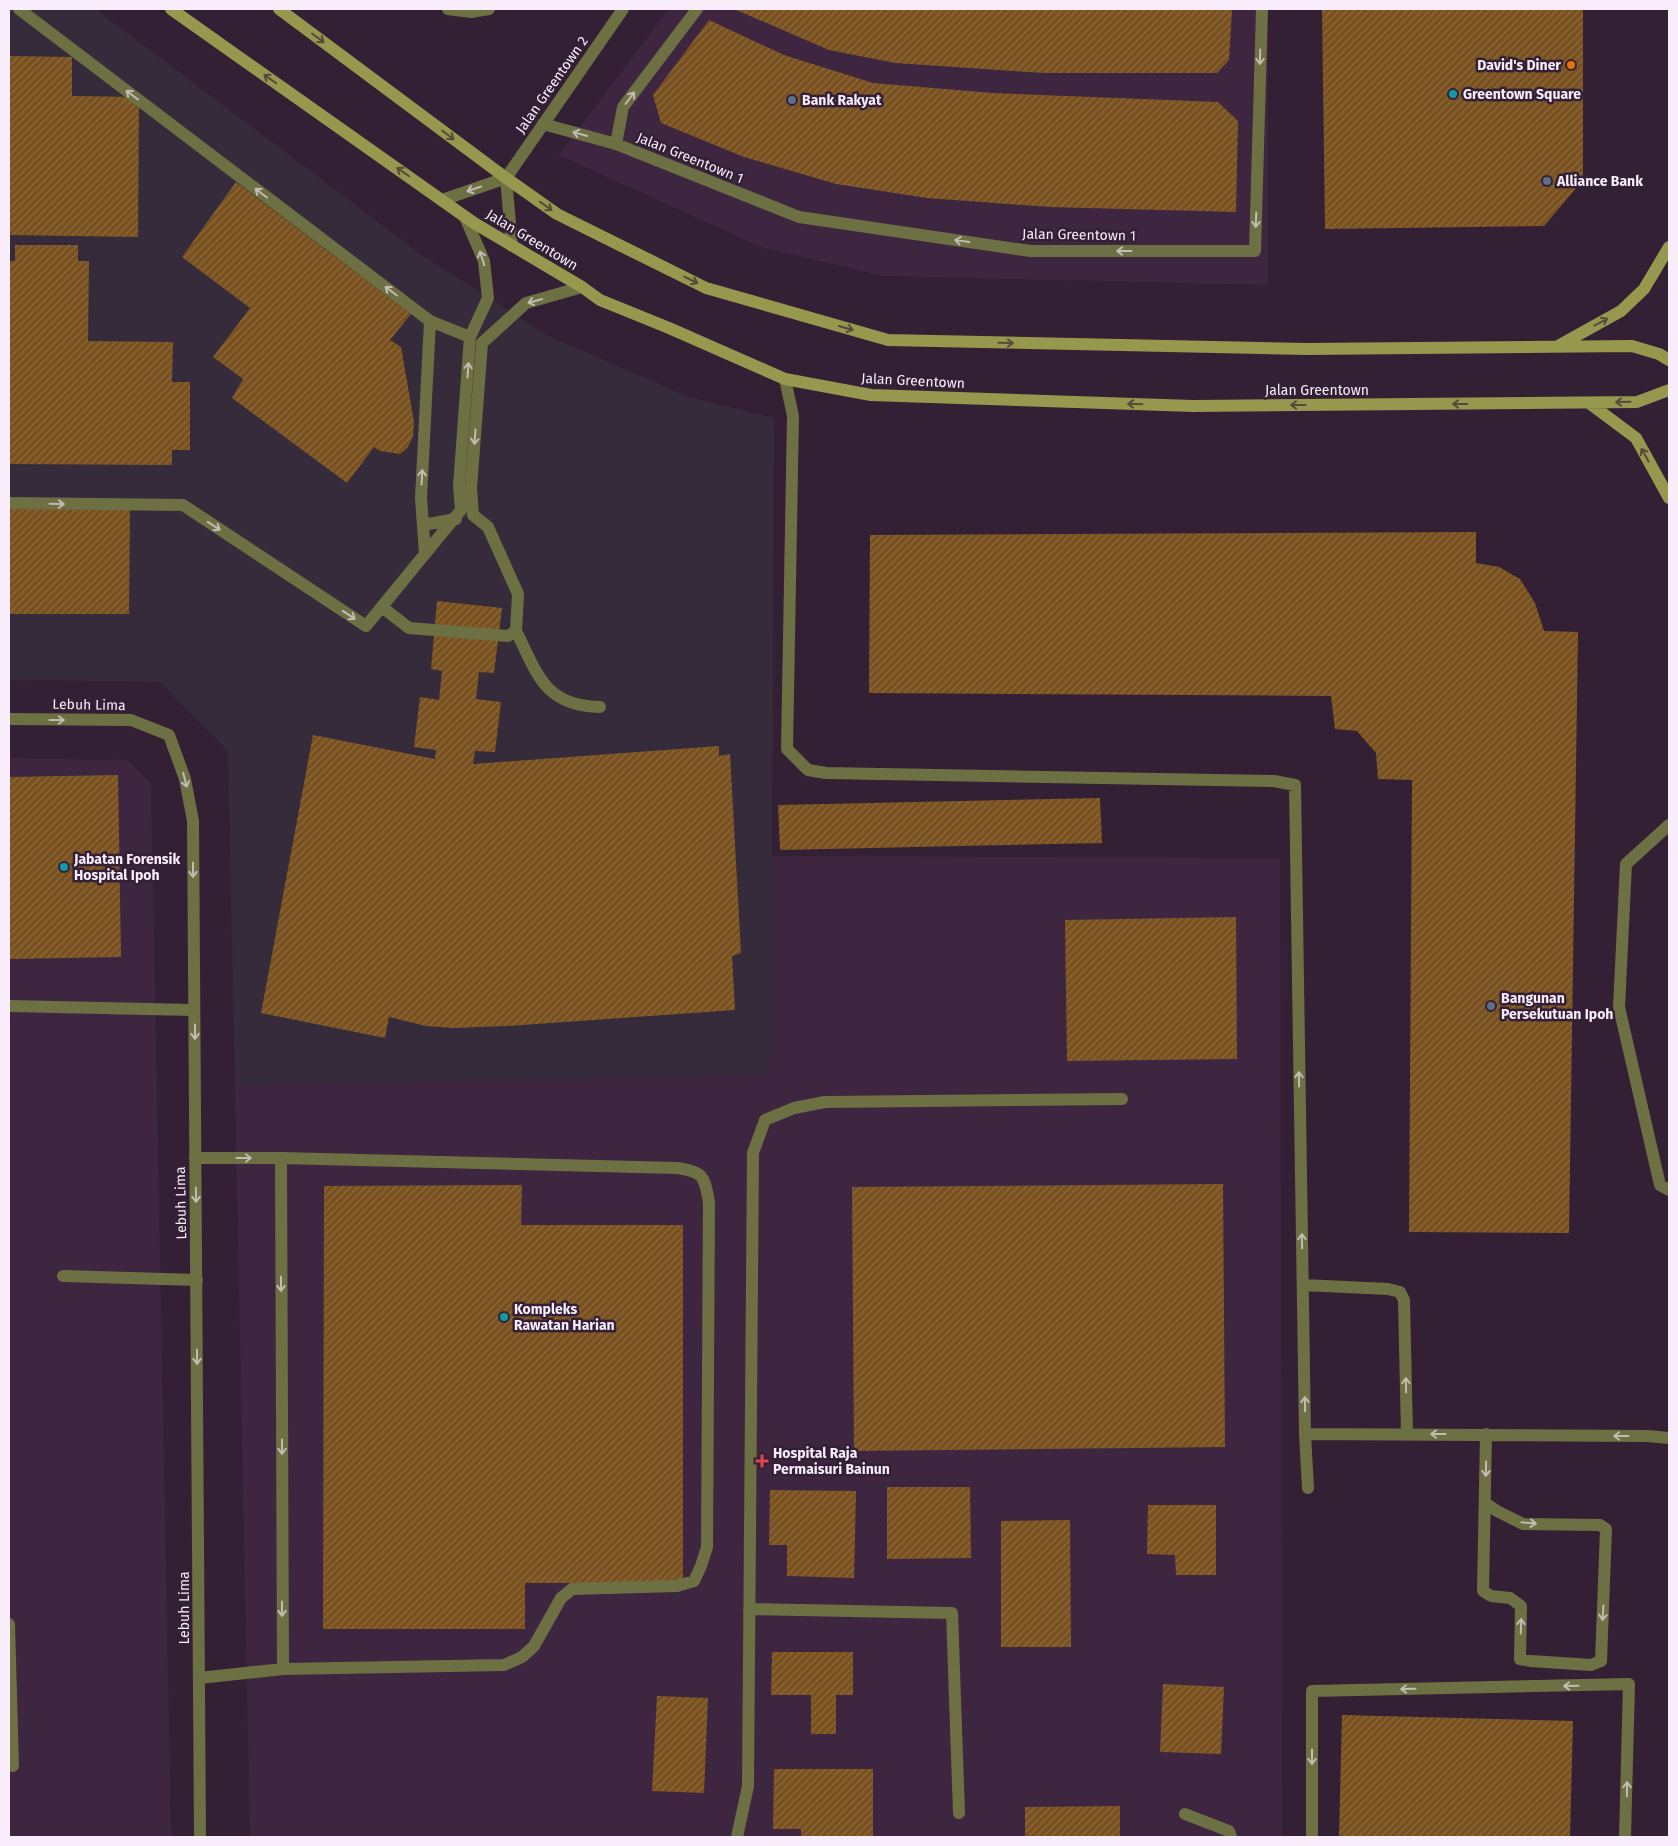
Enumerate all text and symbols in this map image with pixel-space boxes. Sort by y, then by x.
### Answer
one-way arrow [311,33,325,43]
street label: Jalan Greentown 2 [512,33,592,137]
one-way arrow [1256,49,1265,65]
place label: David's Diner [1477,57,1561,74]
marker: David's Diner [1565,59,1577,71]
one-way arrow [264,73,277,84]
place label: Greentown Square [1463,86,1581,103]
marker: Greentown Square [1447,88,1459,100]
one-way arrow [126,89,139,100]
one-way arrow [624,92,635,105]
place label: Bank Rakyat [802,92,882,109]
marker: Bank Rakyat [786,94,798,106]
one-way arrow [572,129,588,138]
street label: Jalan Greentown 1 [634,129,746,187]
one-way arrow [441,130,455,140]
one-way arrow [396,167,410,177]
place label: Alliance Bank [1556,173,1643,190]
marker: Alliance Bank [1541,175,1553,187]
one-way arrow [467,185,482,194]
one-way arrow [254,188,268,198]
one-way arrow [539,201,553,211]
street label: Jalan Greentown [483,206,581,274]
one-way arrow [1251,212,1260,228]
street label: Jalan Greentown 1 [1022,226,1136,244]
one-way arrow [954,236,970,246]
one-way arrow [1116,246,1132,256]
one-way arrow [477,251,486,267]
one-way arrow [683,275,698,285]
one-way arrow [385,286,398,297]
one-way arrow [528,296,544,306]
one-way arrow [1593,317,1608,326]
one-way arrow [837,324,853,333]
one-way arrow [998,338,1014,348]
one-way arrow [463,362,472,378]
street label: Jalan Greentown [861,370,965,392]
street label: Jalan Greentown [1265,382,1369,399]
one-way arrow [1615,398,1631,407]
one-way arrow [1453,399,1469,409]
one-way arrow [1128,400,1144,409]
one-way arrow [1290,400,1306,410]
one-way arrow [470,428,480,444]
one-way arrow [1640,449,1650,463]
one-way arrow [418,469,427,485]
one-way arrow [49,499,65,508]
one-way arrow [206,521,220,531]
one-way arrow [342,610,356,620]
street label: Lebuh Lima [52,696,126,714]
one-way arrow [49,715,65,725]
one-way arrow [181,772,190,788]
place label: Jabatan Forensik Hospital Ipoh [73,851,181,884]
marker: Jabatan Forensik Hospital Ipoh [58,861,70,873]
one-way arrow [188,862,198,878]
place label: Bangunan Persekutuan Ipoh [1501,990,1613,1023]
marker: Bangunan Persekutuan Ipoh [1485,1000,1497,1012]
one-way arrow [190,1024,199,1040]
one-way arrow [1295,1071,1304,1087]
one-way arrow [236,1153,252,1163]
street label: Lebuh Lima [172,1166,190,1240]
one-way arrow [191,1186,201,1203]
one-way arrow [1297,1234,1307,1250]
one-way arrow [276,1276,286,1292]
place label: Kompleks Rawatan Harian [514,1301,615,1334]
marker: Kompleks Rawatan Harian [498,1311,510,1323]
one-way arrow [192,1349,202,1365]
one-way arrow [1401,1378,1411,1394]
one-way arrow [1300,1396,1309,1412]
one-way arrow [1430,1429,1446,1439]
one-way arrow [1613,1431,1629,1440]
one-way arrow [277,1438,287,1454]
place label: Hospital Raja Permaisuri Bainun [773,1445,890,1478]
marker: Hospital Raja Permaisuri Bainun [755,1454,769,1468]
one-way arrow [1481,1461,1490,1477]
one-way arrow [1521,1518,1537,1528]
street label: Lebuh Lima [176,1571,193,1645]
one-way arrow [277,1600,287,1617]
one-way arrow [1599,1605,1608,1621]
one-way arrow [1516,1618,1525,1634]
one-way arrow [1563,1681,1579,1690]
one-way arrow [1401,1684,1417,1693]
one-way arrow [1307,1748,1317,1764]
one-way arrow [1622,1781,1631,1797]

